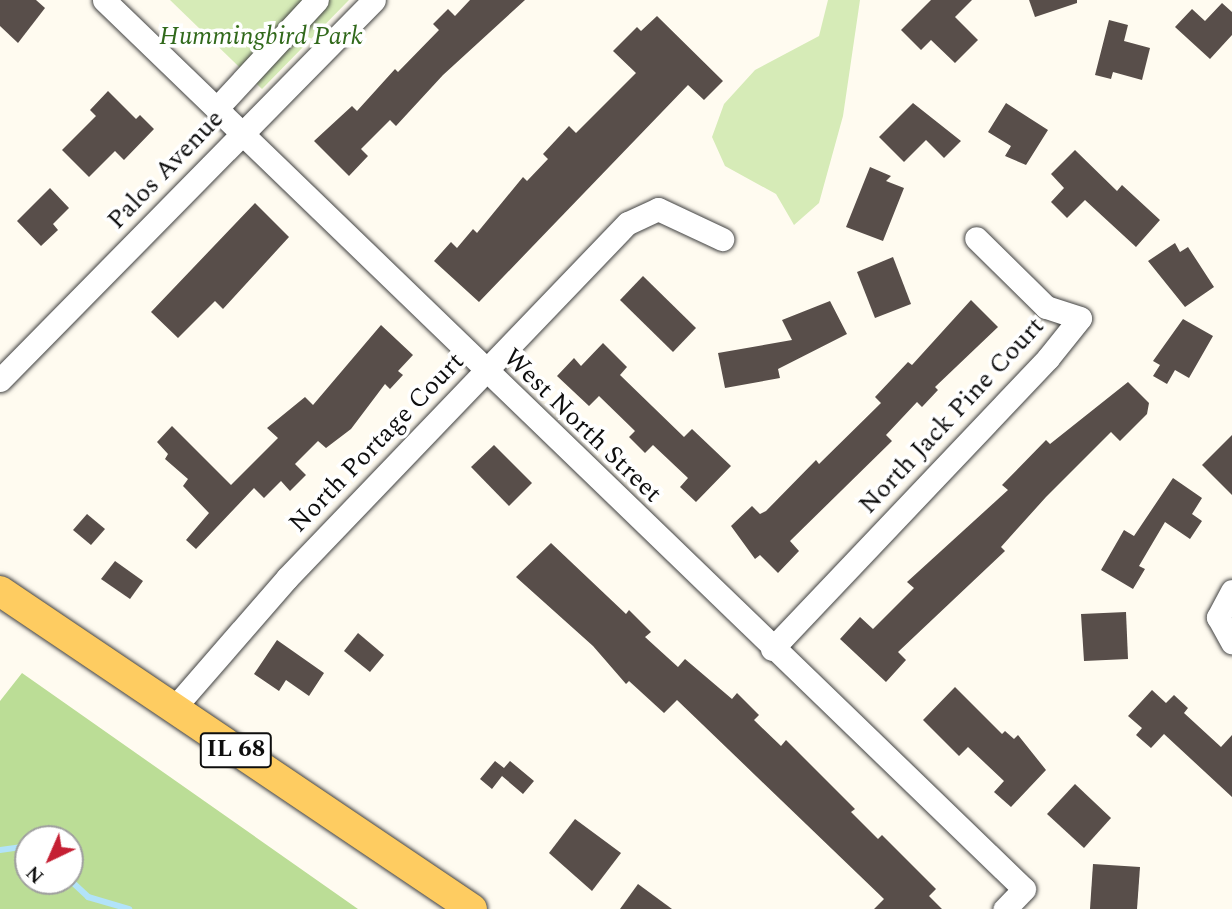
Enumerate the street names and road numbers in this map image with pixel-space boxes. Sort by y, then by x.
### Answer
street label: Palos Avenue [101,104,231,236]
street label: North Jack Pine Court [853,311,1051,521]
street label: West North Street [496,342,668,510]
street label: North Portage Court [283,346,471,540]
road number: IL 68 [199,730,273,770]

